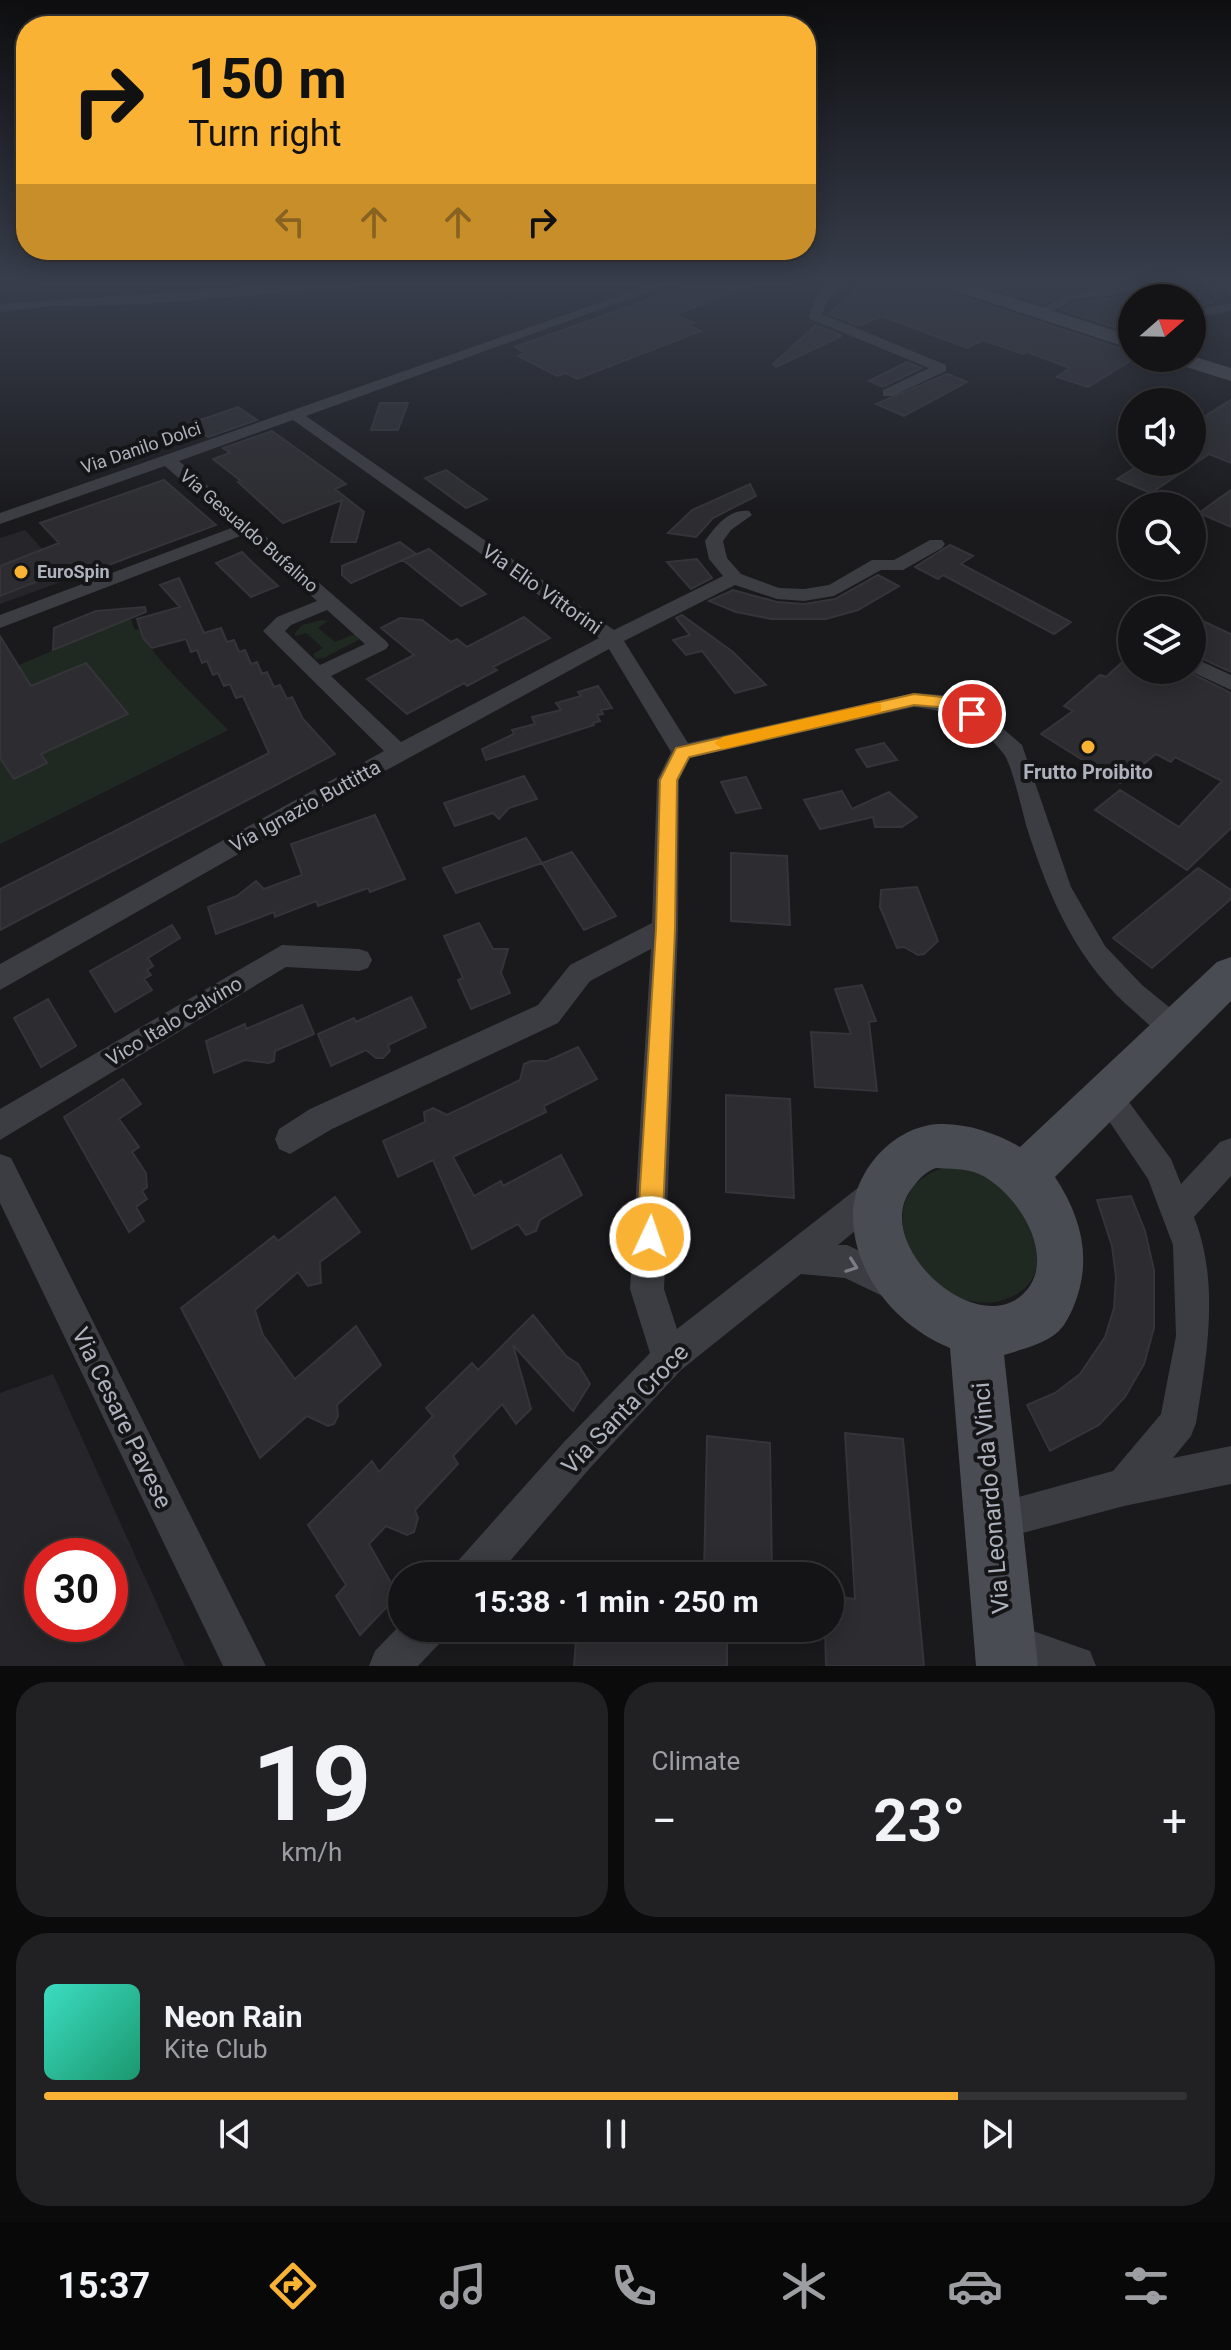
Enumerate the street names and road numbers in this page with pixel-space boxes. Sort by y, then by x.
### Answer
street label: Via Danilo Dolci [78,417,204,478]
street label: Via Gesualdo Bufalino [176,465,323,596]
street label: Via Elio Vittorini [478,539,606,639]
street label: Via Ignazio Buttitta [225,755,385,857]
street label: Vico Italo Calvino [102,971,246,1071]
street label: Via Cesare Pavese [66,1323,178,1513]
street label: Via Santa Croce [556,1338,694,1480]
street label: Via Leonardo da Vinci [967,1381,1015,1615]

